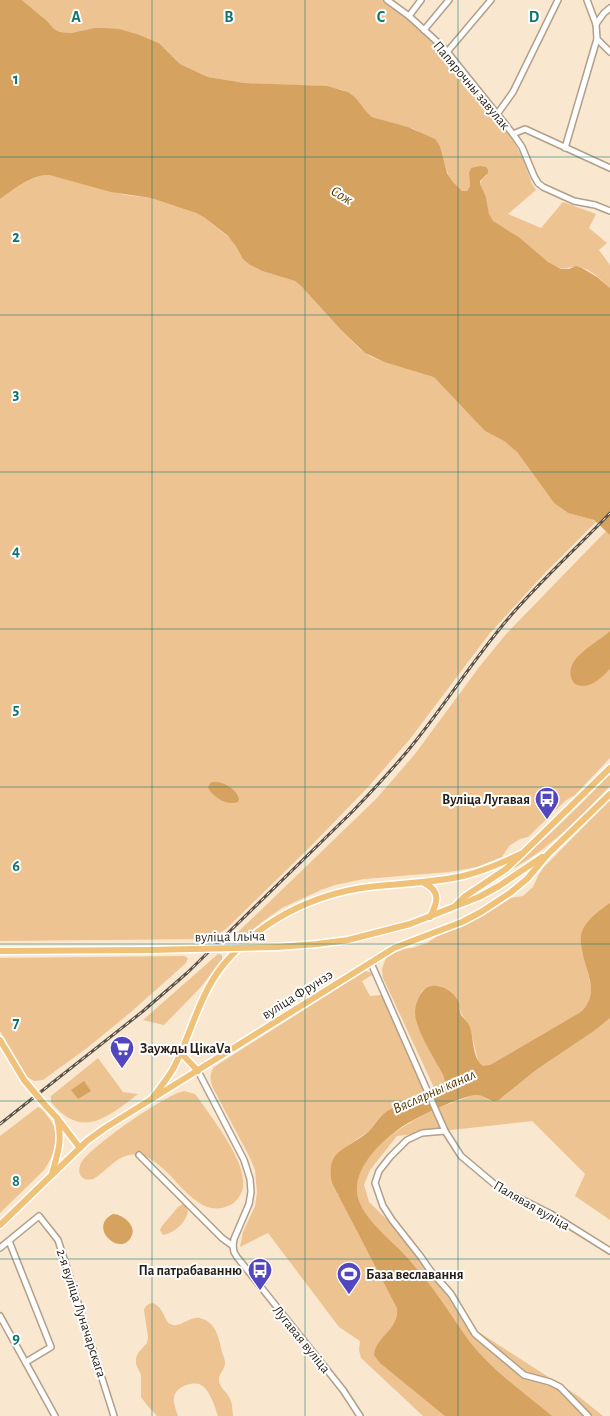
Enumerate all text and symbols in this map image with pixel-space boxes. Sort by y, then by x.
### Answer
text: A [71,9,81,25]
text: B [224,9,234,25]
text: C [377,9,386,25]
text: D [529,9,540,25]
street label: Папярочны завулак [430,39,513,133]
text: 1 [13,71,19,87]
water label: Сож [328,183,356,208]
text: 2 [12,229,20,245]
text: 3 [13,386,20,402]
text: 4 [12,543,20,559]
text: 5 [13,701,20,717]
bus stop icon: Вуліца Лугавая [534,786,560,820]
place label: Вуліца Лугавая [442,793,530,807]
text: 6 [12,858,20,874]
street label: вуліца Ільіча [195,929,266,945]
street label: вуліца Фрунзэ [260,968,335,1022]
text: 7 [13,1015,20,1031]
supermarket icon: Заужды ЦікаVа [109,1035,135,1069]
place label: Заужды ЦікаVа [140,1042,231,1056]
water label: Вяслярны канал [391,1067,478,1116]
text: 8 [12,1173,20,1189]
street label: Палявая вуліца [491,1178,573,1234]
street label: 2-я вуліца Луначарскага [54,1247,109,1380]
bus stop icon: Па патрабаванню [247,1257,273,1291]
sports icon: База веславання [336,1261,362,1295]
place label: Па патрабаванню [138,1264,242,1278]
place label: База веславання [366,1268,464,1282]
street label: Лугавая вуліца [270,1303,333,1376]
text: 9 [12,1330,20,1346]

